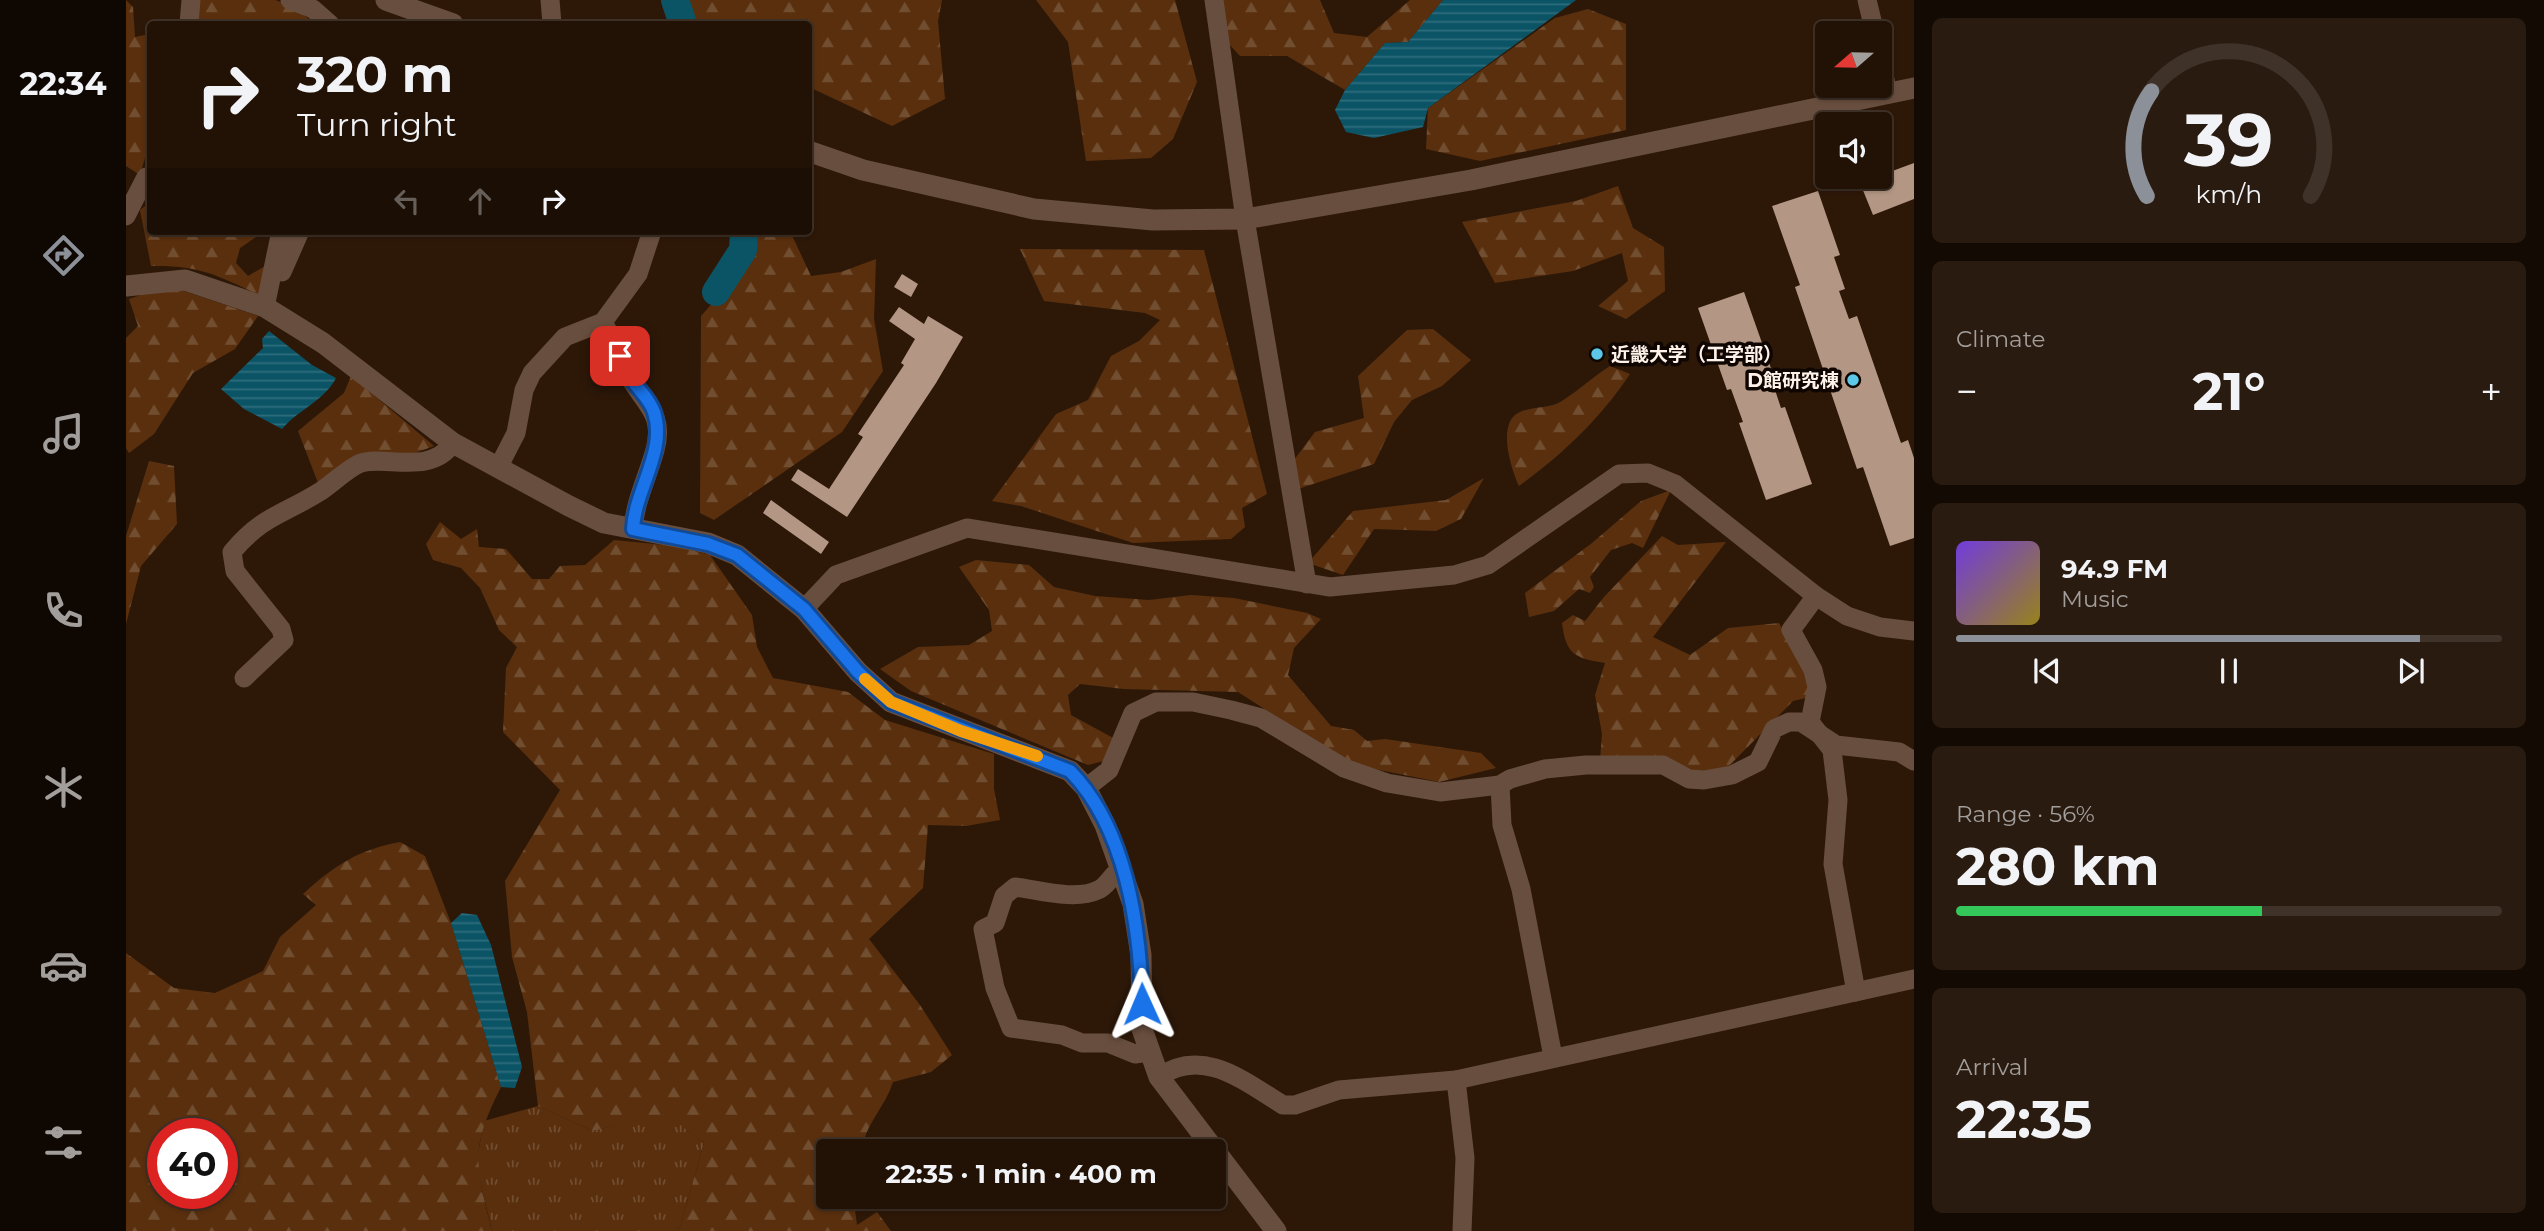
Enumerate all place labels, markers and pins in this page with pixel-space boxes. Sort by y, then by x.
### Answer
pin [590,326,650,386]
place label: 近畿大学（工学部） [1611,343,1782,366]
marker: 近畿大学（工学部） [1589,346,1605,362]
place label: D館研究棟 [1747,369,1839,392]
marker: D館研究棟 [1845,372,1861,388]

